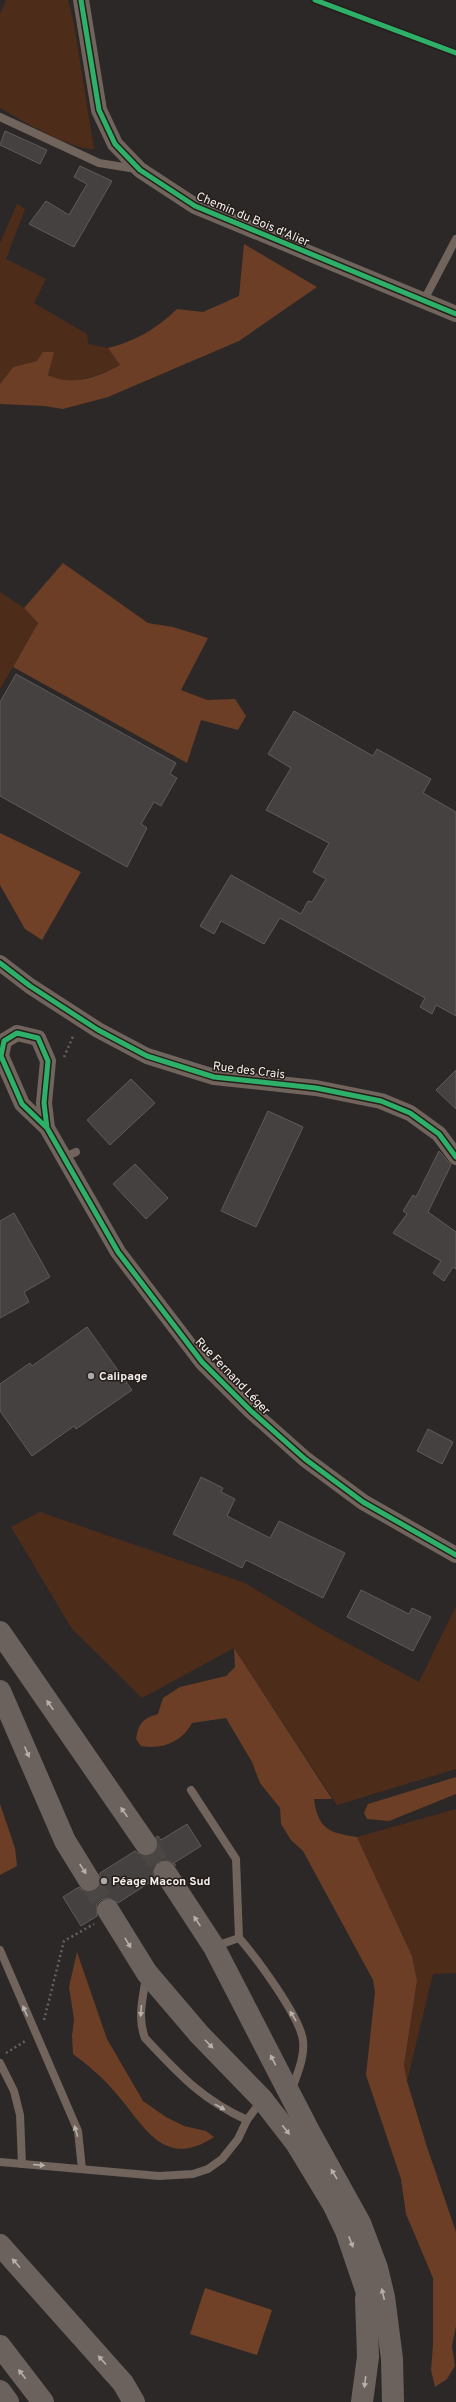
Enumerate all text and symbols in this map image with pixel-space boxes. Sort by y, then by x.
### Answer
street label: Chemin du Bois d'Alier [194,189,312,251]
street label: Rue des Crais [212,1059,286,1083]
street label: Rue Fernand Léger [191,1335,274,1419]
place label: Calipage [99,1369,148,1385]
marker: Calipage [86,1371,96,1381]
one-way arrow [46,1699,54,1710]
one-way arrow [24,1747,30,1758]
one-way arrow [120,1806,128,1817]
one-way arrow [79,1864,86,1875]
place label: Péage Macon Sud [112,1874,210,1890]
marker: Péage Macon Sud [99,1876,109,1886]
one-way arrow [193,1916,201,1926]
one-way arrow [124,1937,131,1949]
one-way arrow [22,2005,28,2017]
one-way arrow [138,2005,145,2017]
one-way arrow [289,2011,297,2021]
one-way arrow [204,2039,214,2049]
one-way arrow [270,2054,276,2065]
one-way arrow [214,2104,226,2111]
one-way arrow [73,2124,79,2136]
one-way arrow [282,2124,290,2135]
one-way arrow [33,2162,45,2169]
one-way arrow [331,2168,338,2180]
one-way arrow [348,2237,354,2249]
one-way arrow [11,2258,21,2268]
one-way arrow [380,2288,386,2300]
one-way arrow [98,2355,107,2365]
one-way arrow [17,2369,26,2380]
one-way arrow [362,2376,368,2388]

